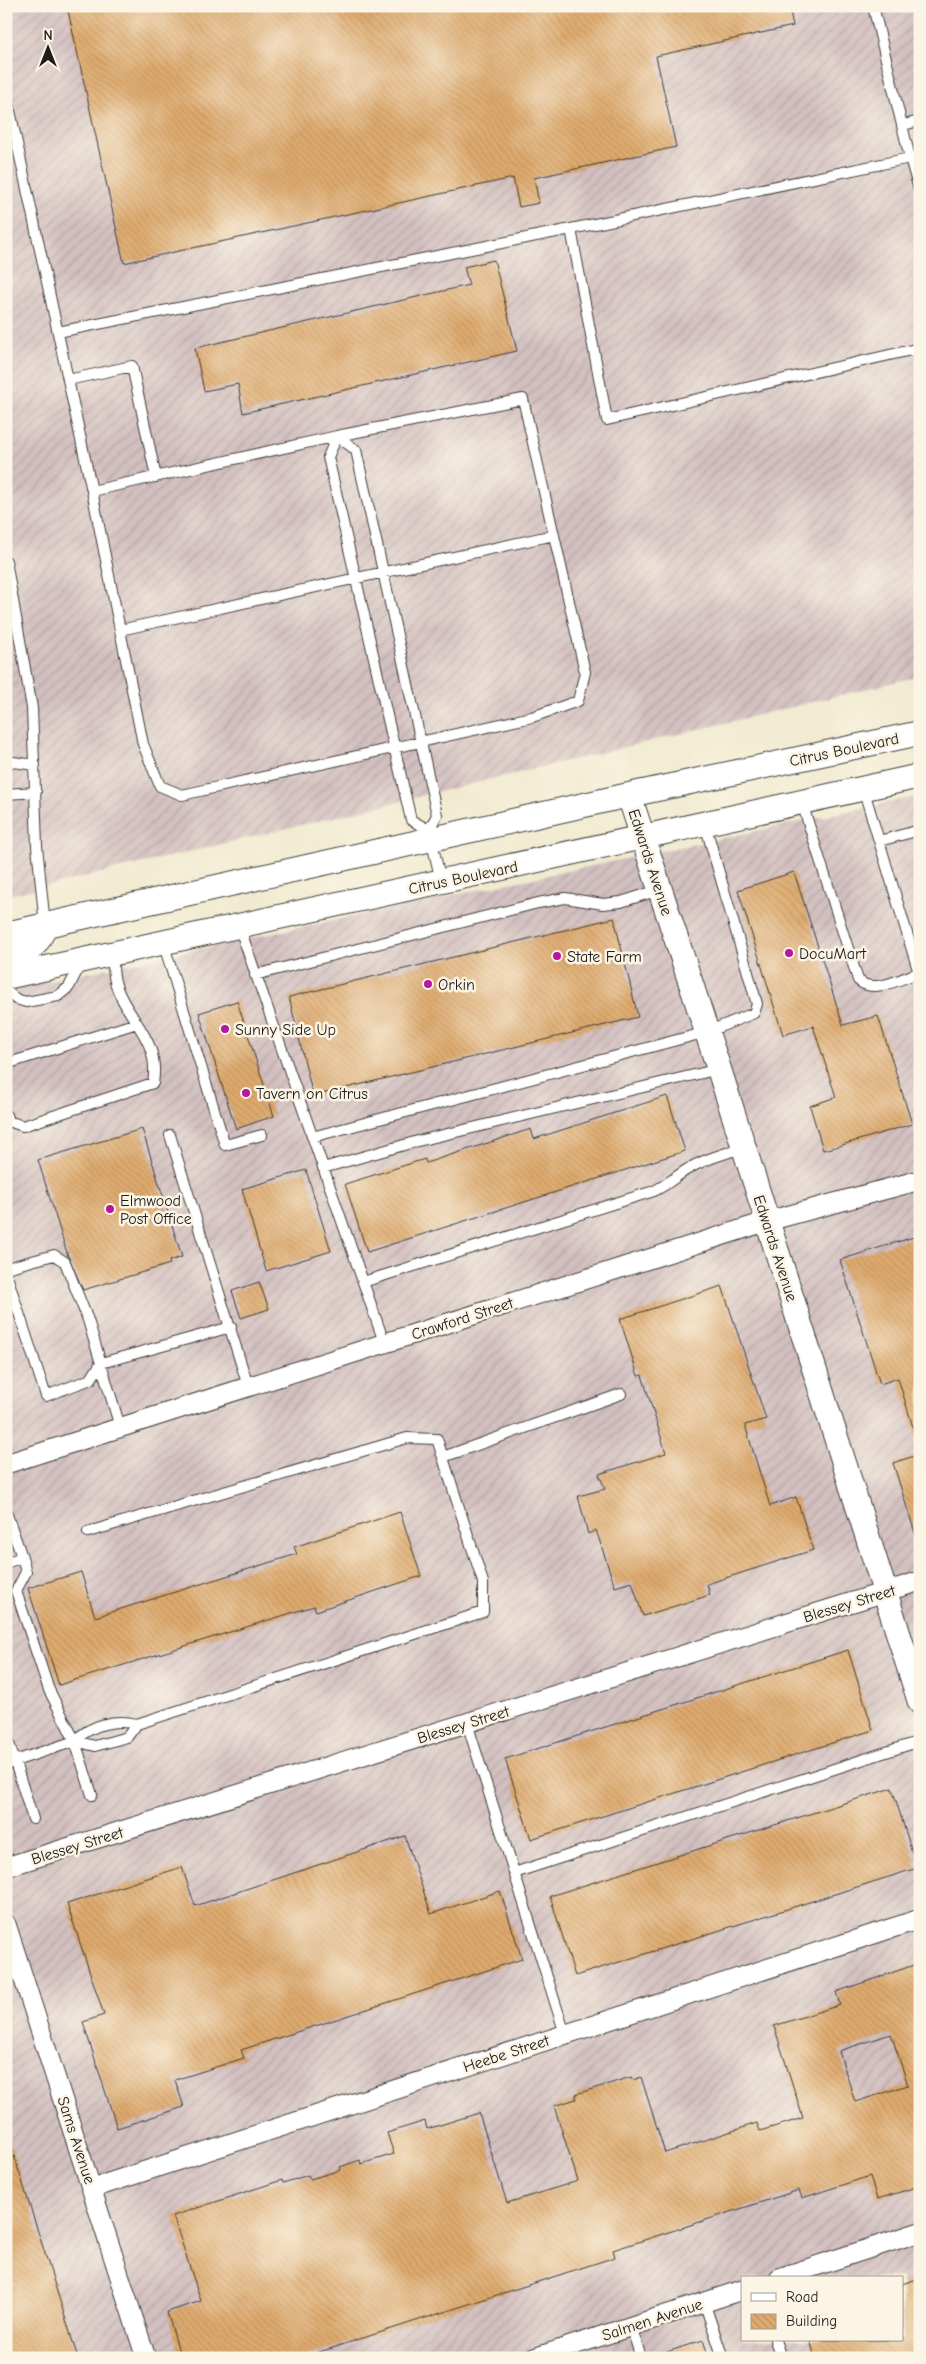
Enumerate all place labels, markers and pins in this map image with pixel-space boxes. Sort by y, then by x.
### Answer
place label: DocuMart [799,945,866,963]
marker: DocuMart [783,947,795,959]
place label: State Farm [567,948,642,966]
marker: State Farm [551,950,563,962]
place label: Orkin [438,976,475,994]
marker: Orkin [422,978,434,990]
place label: Sunny Side Up [235,1021,336,1039]
marker: Sunny Side Up [219,1023,231,1035]
place label: Tavern on Citrus [256,1085,368,1103]
marker: Tavern on Citrus [240,1087,252,1099]
place label: Elmwood Post Office [120,1192,192,1228]
marker: Elmwood Post Office [104,1203,116,1215]

